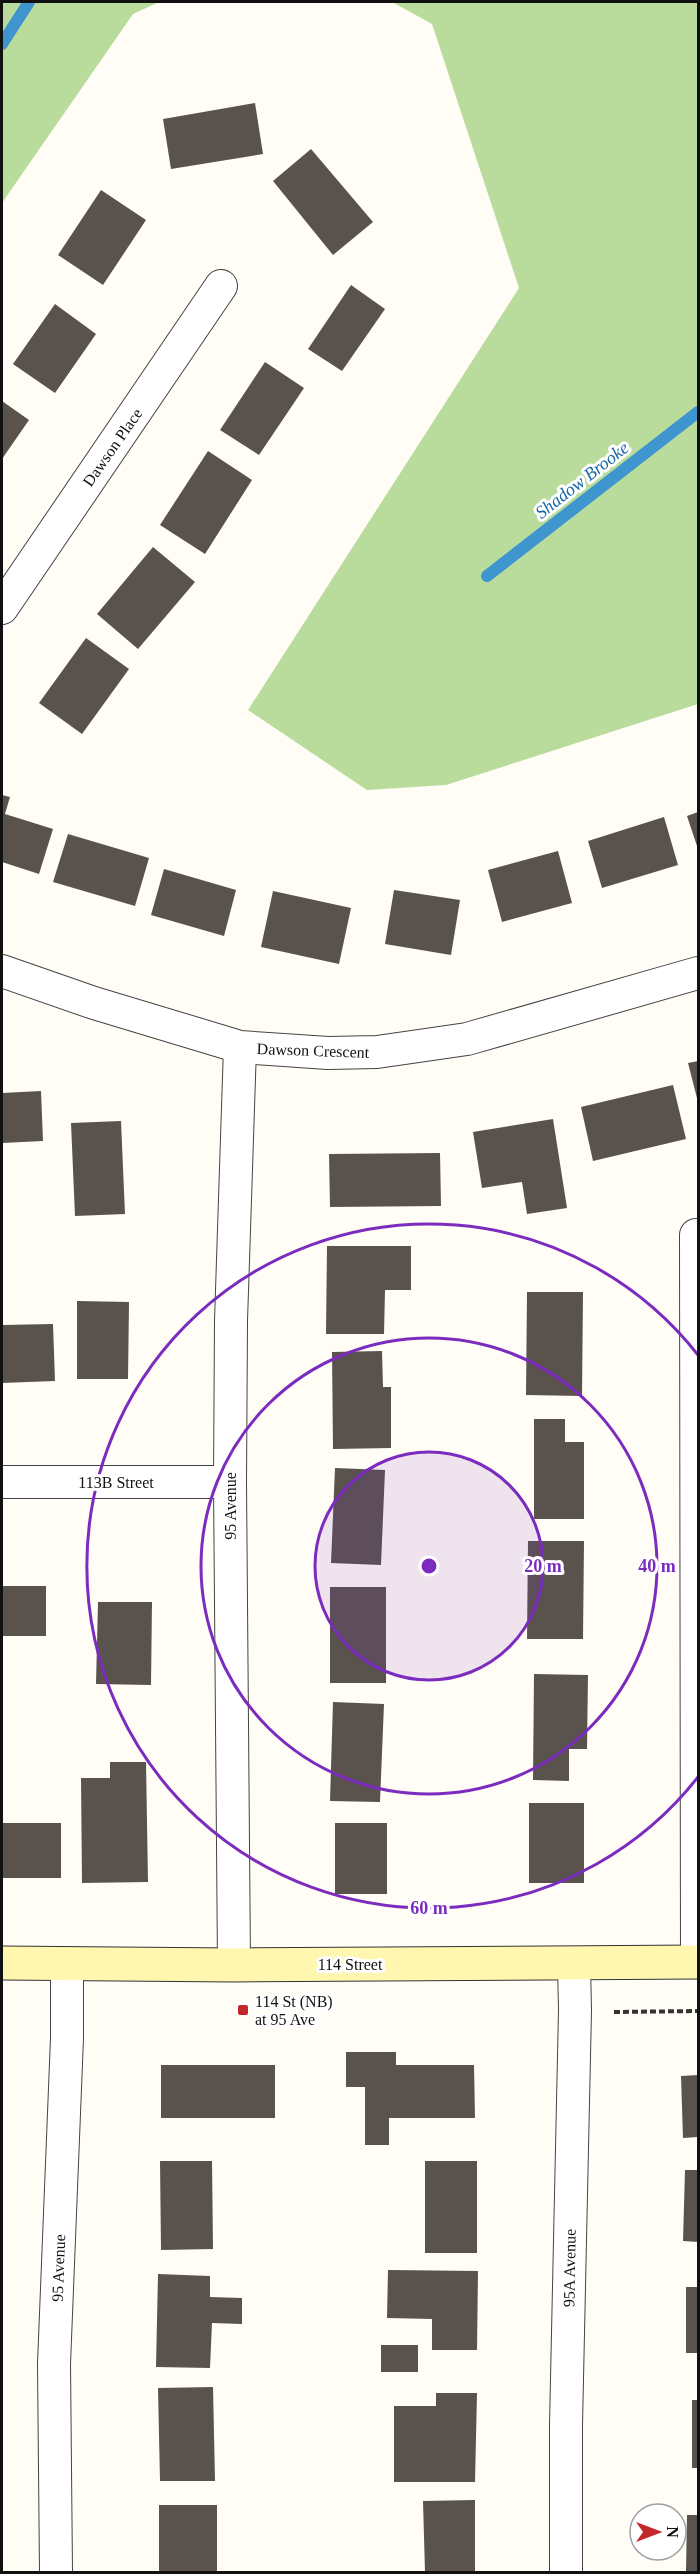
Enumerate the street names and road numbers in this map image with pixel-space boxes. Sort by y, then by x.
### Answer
street label: Dawson Place [79,405,145,489]
street label: Dawson Crescent [257,1040,370,1061]
street label: 95 Avenue [222,1472,239,1540]
street label: 113B Street [78,1474,154,1491]
street label: 114 Street [318,1956,383,1973]
street label: 95A Avenue [560,2229,579,2307]
street label: 95 Avenue [49,2234,68,2302]

